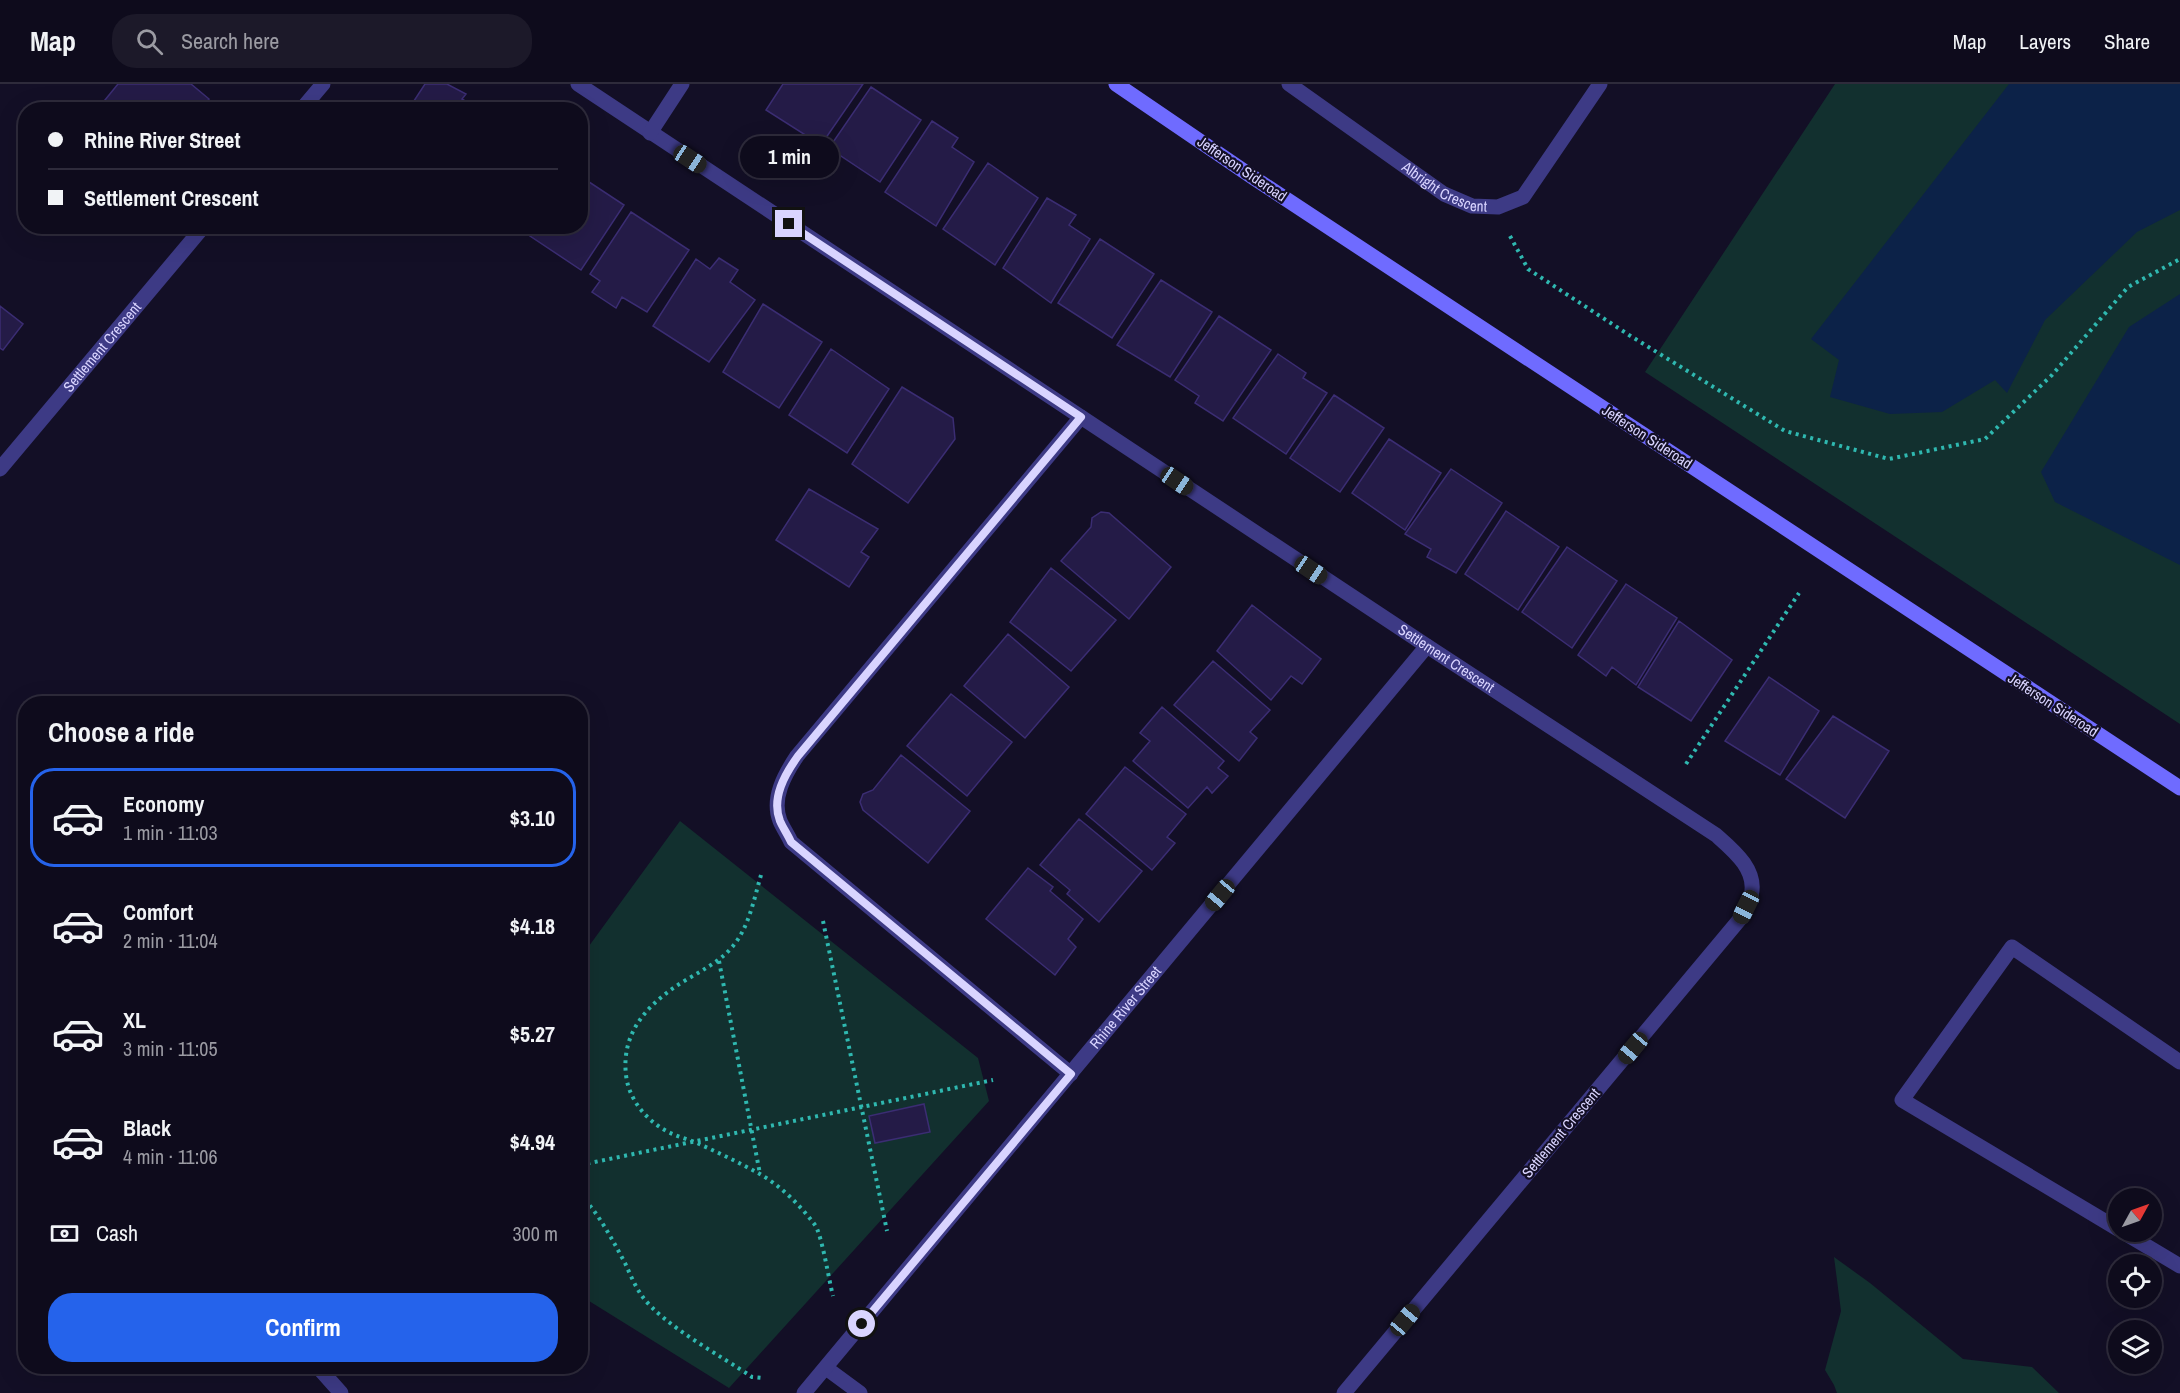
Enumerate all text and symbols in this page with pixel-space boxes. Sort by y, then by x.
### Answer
search box [112,14,532,68]
text: Map [30,22,76,60]
icon: search [133,25,166,58]
text: Search here [181,26,279,56]
text: Map [1953,27,1986,56]
text: Layers [2019,27,2071,56]
text: Share [2104,27,2150,56]
text: Rhine River Street [84,125,240,155]
street label: Jefferson Sideroad [1193,131,1291,206]
callout: 1 min [740,137,838,179]
car [670,142,710,176]
text: 1 min [768,143,811,170]
street label: Albright Crescent [1397,156,1488,217]
text: Settlement Crescent [84,183,258,213]
route end [775,210,802,237]
street label: Settlement Crescent [58,297,146,396]
street label: Jefferson Sideroad [1598,400,1696,474]
car [1157,463,1197,499]
car [1291,552,1331,588]
street label: Settlement Crescent [1394,619,1499,698]
street label: Jefferson Sideroad [2004,668,2102,742]
text: Choose a ride [48,714,194,750]
text: Economy [123,789,204,819]
icon: car [51,791,105,845]
text: $3.10 [510,803,555,833]
text: 1 min · 11:03 [123,819,218,846]
car [1202,875,1238,915]
car [1730,887,1762,927]
text: Comfort [123,897,193,927]
icon: car [51,899,105,953]
text: $4.18 [510,911,555,941]
text: 2 min · 11:04 [123,927,218,954]
street label: Rhine River Street [1084,961,1166,1053]
text: XL [123,1005,146,1035]
icon: car [51,1007,105,1061]
text: $5.27 [510,1019,555,1049]
car [1615,1028,1651,1068]
text: 3 min · 11:05 [123,1035,218,1062]
street label: Settlement Crescent [1517,1083,1605,1182]
text: Black [123,1113,171,1143]
icon: car [51,1115,105,1169]
text: $4.94 [510,1127,555,1157]
text: 4 min · 11:06 [123,1143,218,1170]
north arrow [2108,1188,2162,1242]
map controls [2108,1188,2162,1374]
icon: cash [48,1217,81,1250]
text: Cash [96,1218,138,1248]
text: 300 m [512,1220,558,1247]
button: locate [2108,1254,2162,1308]
button: Confirm [48,1293,558,1362]
car [1387,1300,1423,1340]
route start [848,1310,875,1337]
button: layers [2108,1320,2162,1374]

